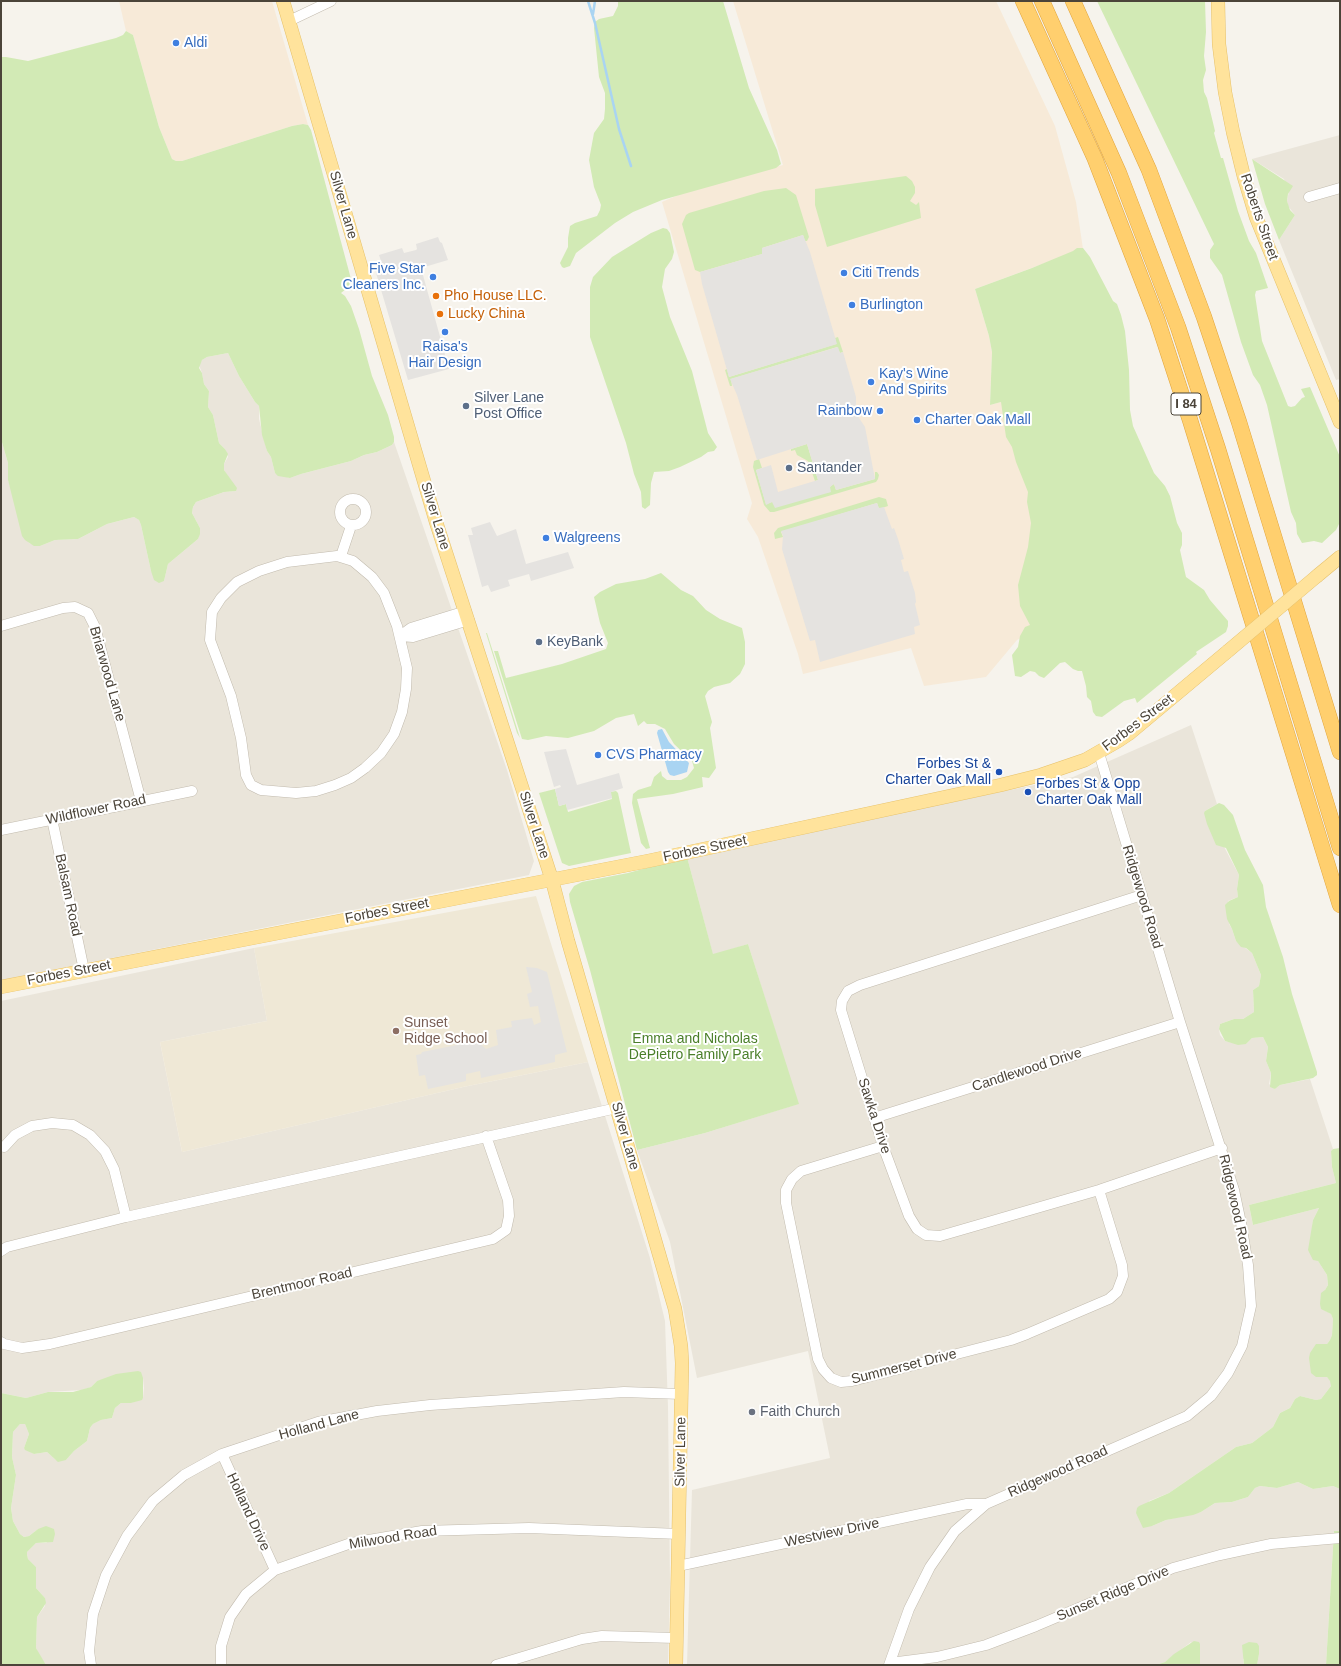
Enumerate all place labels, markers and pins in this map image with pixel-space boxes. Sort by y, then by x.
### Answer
place label: Aldi [184,35,207,51]
marker: Aldi [171,38,181,48]
place label: Five Star Cleaners Inc. [343,261,425,294]
place label: Citi Trends [852,265,919,281]
marker: Citi Trends [839,268,849,278]
marker: Five Star Cleaners Inc. [428,272,438,282]
place label: Pho House LLC. [444,288,547,304]
marker: Pho House LLC. [431,291,441,301]
place label: Burlington [860,297,923,313]
marker: Burlington [847,300,857,310]
place label: Lucky China [448,306,525,322]
marker: Lucky China [435,309,445,319]
marker: Raisa's Hair Design [440,327,450,337]
place label: Raisa's Hair Design [408,339,482,372]
place label: Kay's Wine And Spirits [879,366,949,398]
marker: Kay's Wine And Spirits [866,377,876,387]
place label: Silver Lane Post Office [474,390,544,422]
marker: Silver Lane Post Office [461,401,471,411]
place label: Rainbow [818,403,872,419]
marker: Rainbow [875,406,885,416]
place label: Charter Oak Mall [925,412,1031,428]
marker: Charter Oak Mall [912,415,922,425]
place label: Santander [797,460,862,476]
marker: Santander [784,463,794,473]
place label: Walgreens [554,530,620,546]
marker: Walgreens [541,533,551,543]
place label: KeyBank [547,634,603,650]
marker: KeyBank [534,637,544,647]
place label: CVS Pharmacy [606,747,702,763]
marker: CVS Pharmacy [593,750,603,760]
place label: Forbes St & Charter Oak Mall [885,756,991,788]
marker: Forbes St & Charter Oak Mall [994,767,1004,777]
place label: Forbes St & Opp Charter Oak Mall [1036,776,1142,808]
marker: Forbes St & Opp Charter Oak Mall [1023,787,1033,797]
place label: Sunset Ridge School [404,1015,487,1048]
marker: Sunset Ridge School [391,1026,401,1036]
place label: Faith Church [760,1404,840,1420]
marker: Faith Church [747,1407,757,1417]

